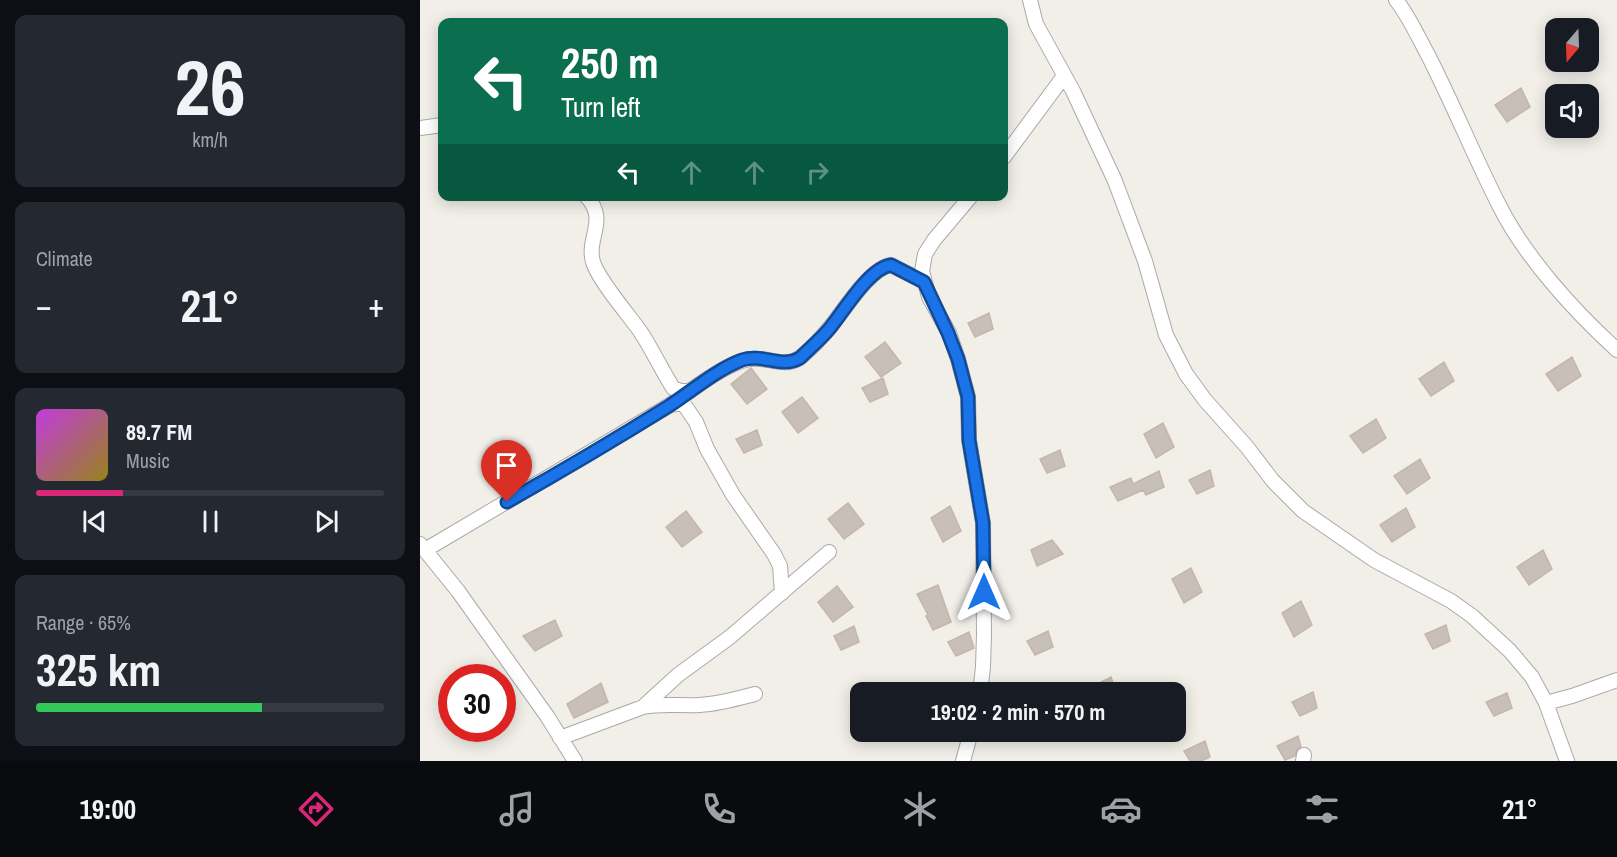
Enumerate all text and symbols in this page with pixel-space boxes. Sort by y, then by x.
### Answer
north arrow [1545,18,1599,72]
map controls [1545,18,1599,138]
text: 26 [174,34,246,139]
text: 250 m [561,35,659,91]
icon: left [462,42,540,120]
button: sound [1545,84,1599,138]
text: Turn left [561,89,640,125]
text: km/h [192,126,228,153]
icon: left [612,156,645,189]
icon: ahead [675,156,708,189]
icon: ahead [738,156,771,189]
icon: right [801,156,834,189]
text: Climate [36,245,93,272]
text: 21° [180,275,240,336]
text: − [36,283,52,327]
text: + [368,283,384,327]
text: 89.7 FM [126,417,192,447]
pin [481,440,532,502]
text: Music [126,447,170,474]
icon: arrive [490,449,523,482]
icon: previous [78,505,111,538]
icon: pause [194,505,227,538]
icon: next [310,505,343,538]
position arrow [952,560,1016,624]
text: Range · 65% [36,609,131,636]
text: 325 km [36,639,161,700]
speed limit sign: 30 [438,664,516,742]
text: 19:02 · 2 min · 570 m [931,697,1105,727]
icon: directions [295,788,337,830]
icon: music [496,788,538,830]
icon: phone [698,788,740,830]
icon: climate [899,788,941,830]
icon: car [1100,788,1142,830]
icon: filters [1301,788,1343,830]
text: 19:00 [80,791,136,827]
text: 21° [1502,791,1537,827]

